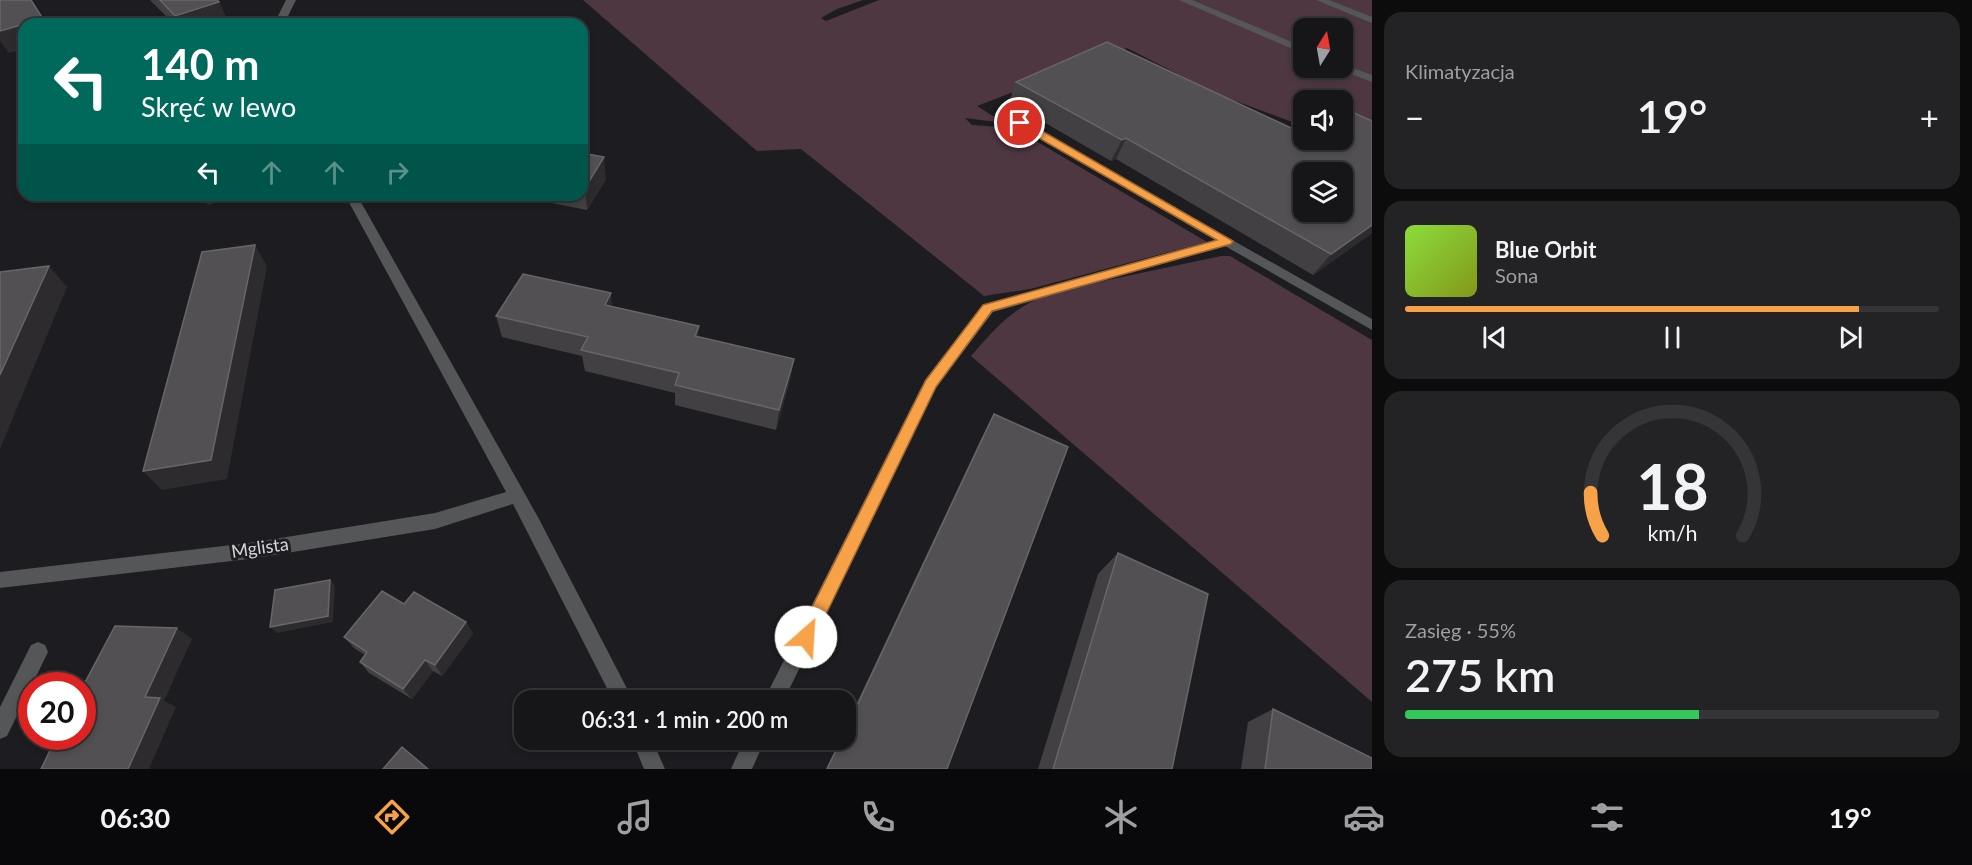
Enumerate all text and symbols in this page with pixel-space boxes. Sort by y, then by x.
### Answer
north arrow [1293,18,1353,78]
map controls [1293,18,1353,222]
text: 140 m [141,39,259,89]
icon: left [42,42,120,120]
text: Klimatyzacja [1405,59,1515,83]
text: 19° [1637,89,1707,143]
text: Skręć w lewo [141,90,296,123]
button: sound [1293,90,1353,150]
pin [994,97,1045,148]
text: − [1405,97,1424,137]
text: + [1920,97,1939,137]
icon: arrive [1003,106,1036,139]
icon: left [192,156,225,189]
icon: ahead [255,156,288,189]
icon: ahead [318,156,351,189]
icon: right [381,156,414,189]
button: layers [1293,162,1353,222]
text: Blue Orbit [1495,236,1596,263]
text: Sona [1495,263,1538,287]
icon: previous [1478,321,1511,354]
icon: pause [1656,321,1689,354]
icon: next [1834,321,1867,354]
text: 18 [1636,448,1708,523]
text: km/h [1647,521,1697,547]
street label: Mglista [230,532,290,562]
position arrow [774,605,838,669]
text: Zasięg · 55% [1405,618,1516,642]
text: 275 km [1405,648,1555,702]
speed limit sign: 20 [18,672,96,750]
text: 06:31 · 1 min · 200 m [582,706,788,733]
icon: directions [371,796,413,838]
icon: music [614,796,656,838]
icon: phone [857,796,899,838]
icon: climate [1100,796,1142,838]
icon: car [1343,796,1385,838]
icon: filters [1586,796,1628,838]
text: 06:30 [100,801,170,834]
text: 19° [1829,801,1871,834]

